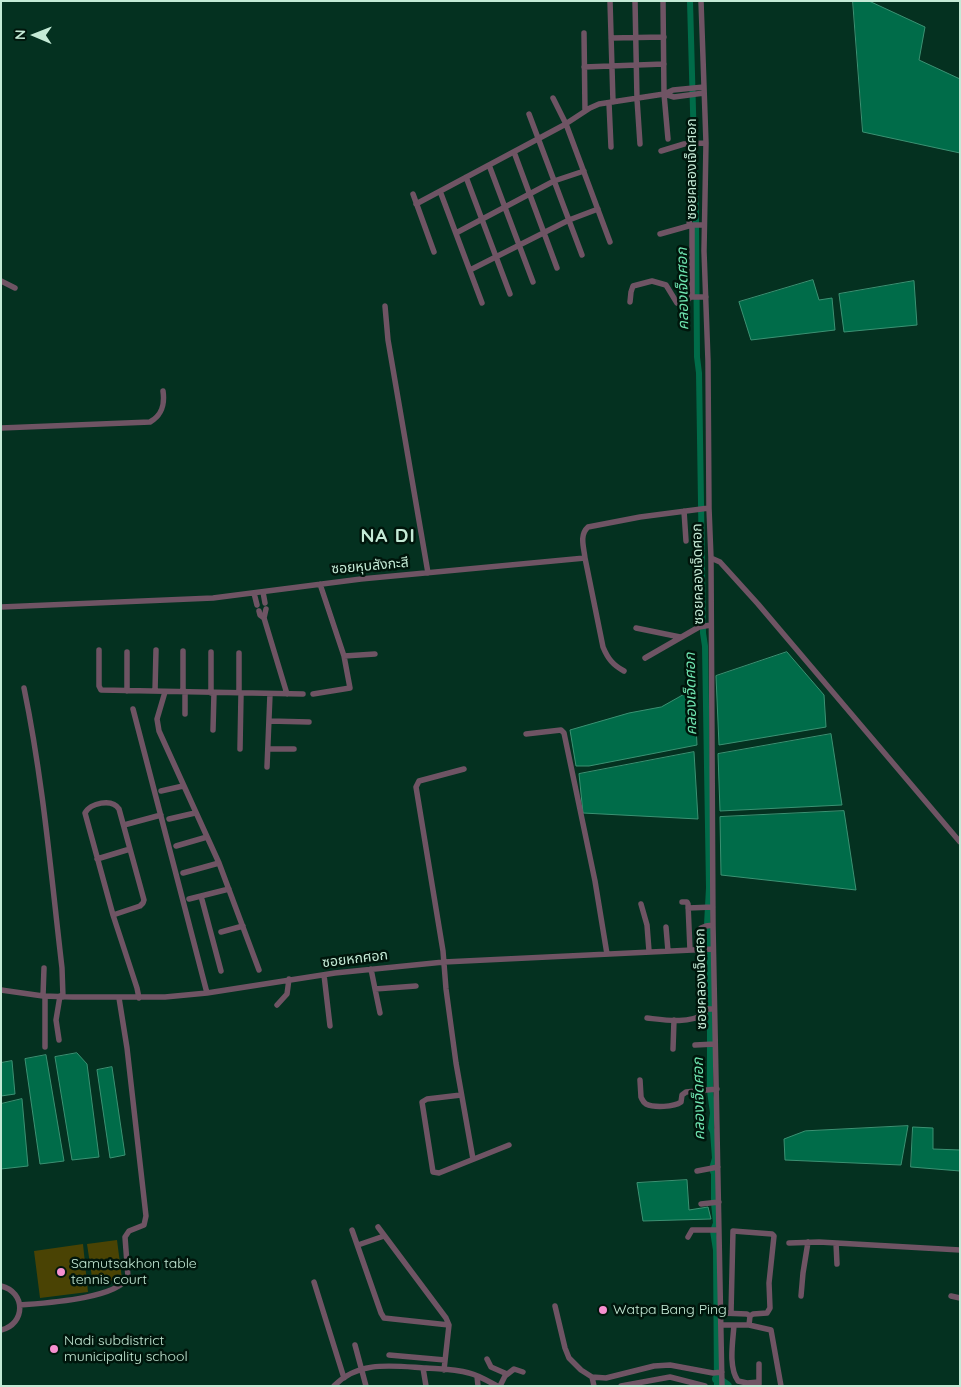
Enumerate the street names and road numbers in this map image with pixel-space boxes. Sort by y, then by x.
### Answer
street label: ซอยคลองเจ็ดศอก [684,118,700,220]
street label: ซอยคลองเจ็ดศอก [689,523,707,625]
street label: ซอยหุบสังกะสี [331,554,409,578]
street label: ซอยคลองเจ็ดศอก [692,928,710,1030]
street label: ซอยหกศอก [321,947,389,971]

